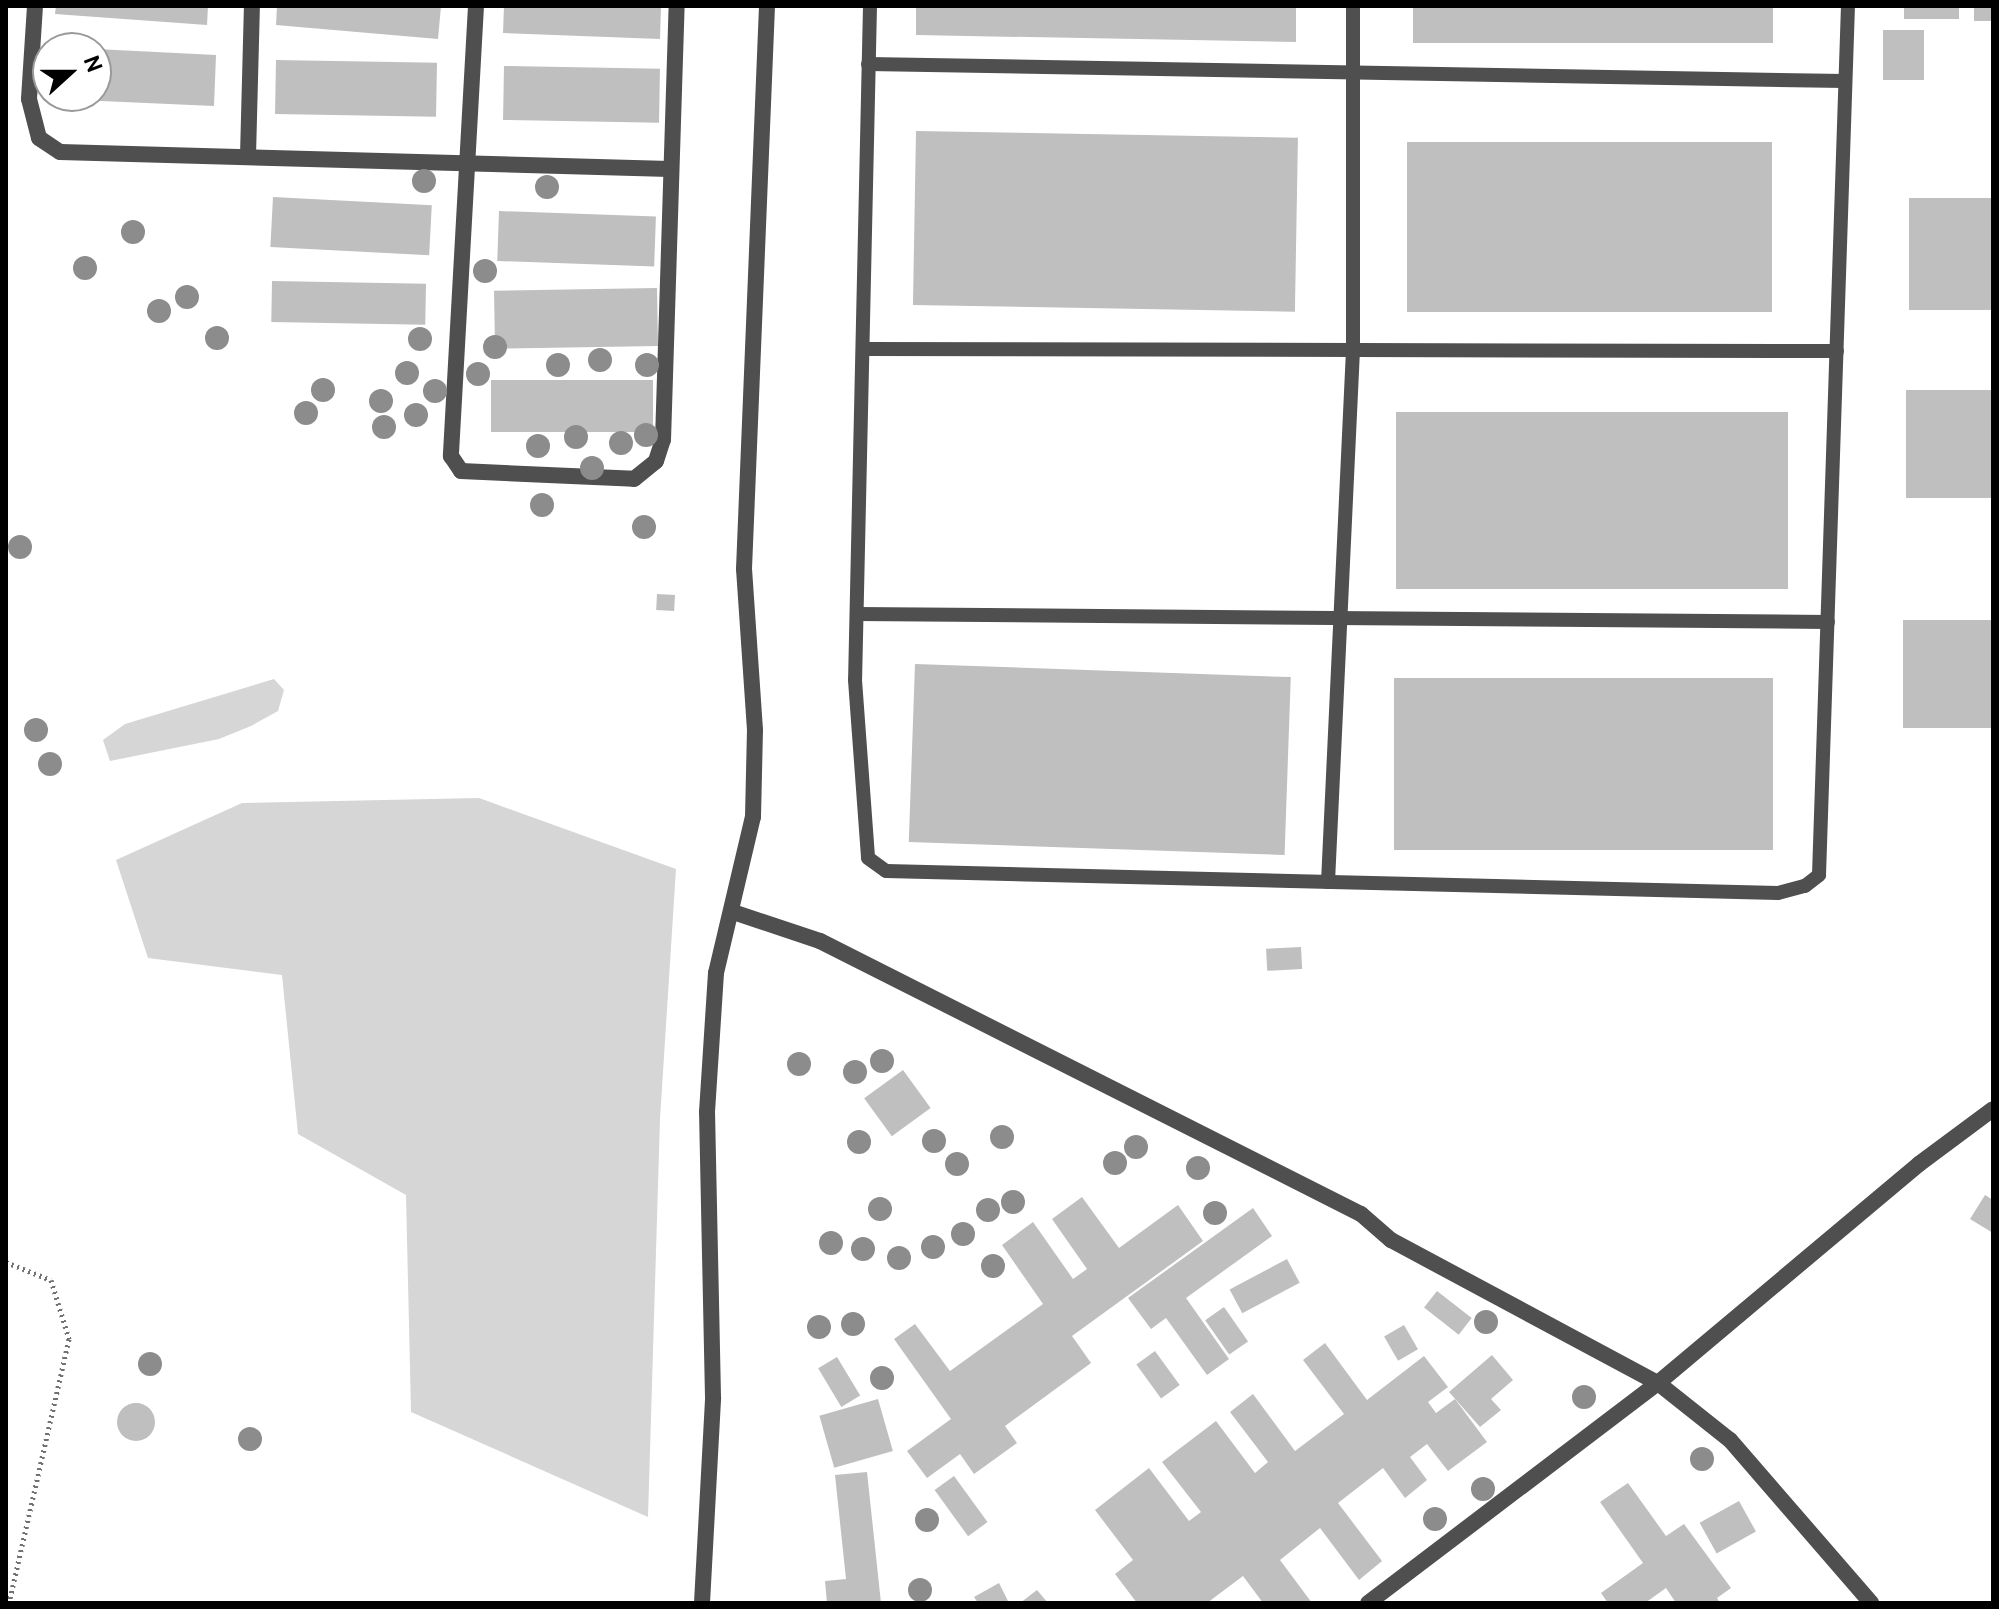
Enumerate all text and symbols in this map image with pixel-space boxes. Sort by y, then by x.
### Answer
north arrow [32,32,112,112]
text: N [78,52,108,76]

